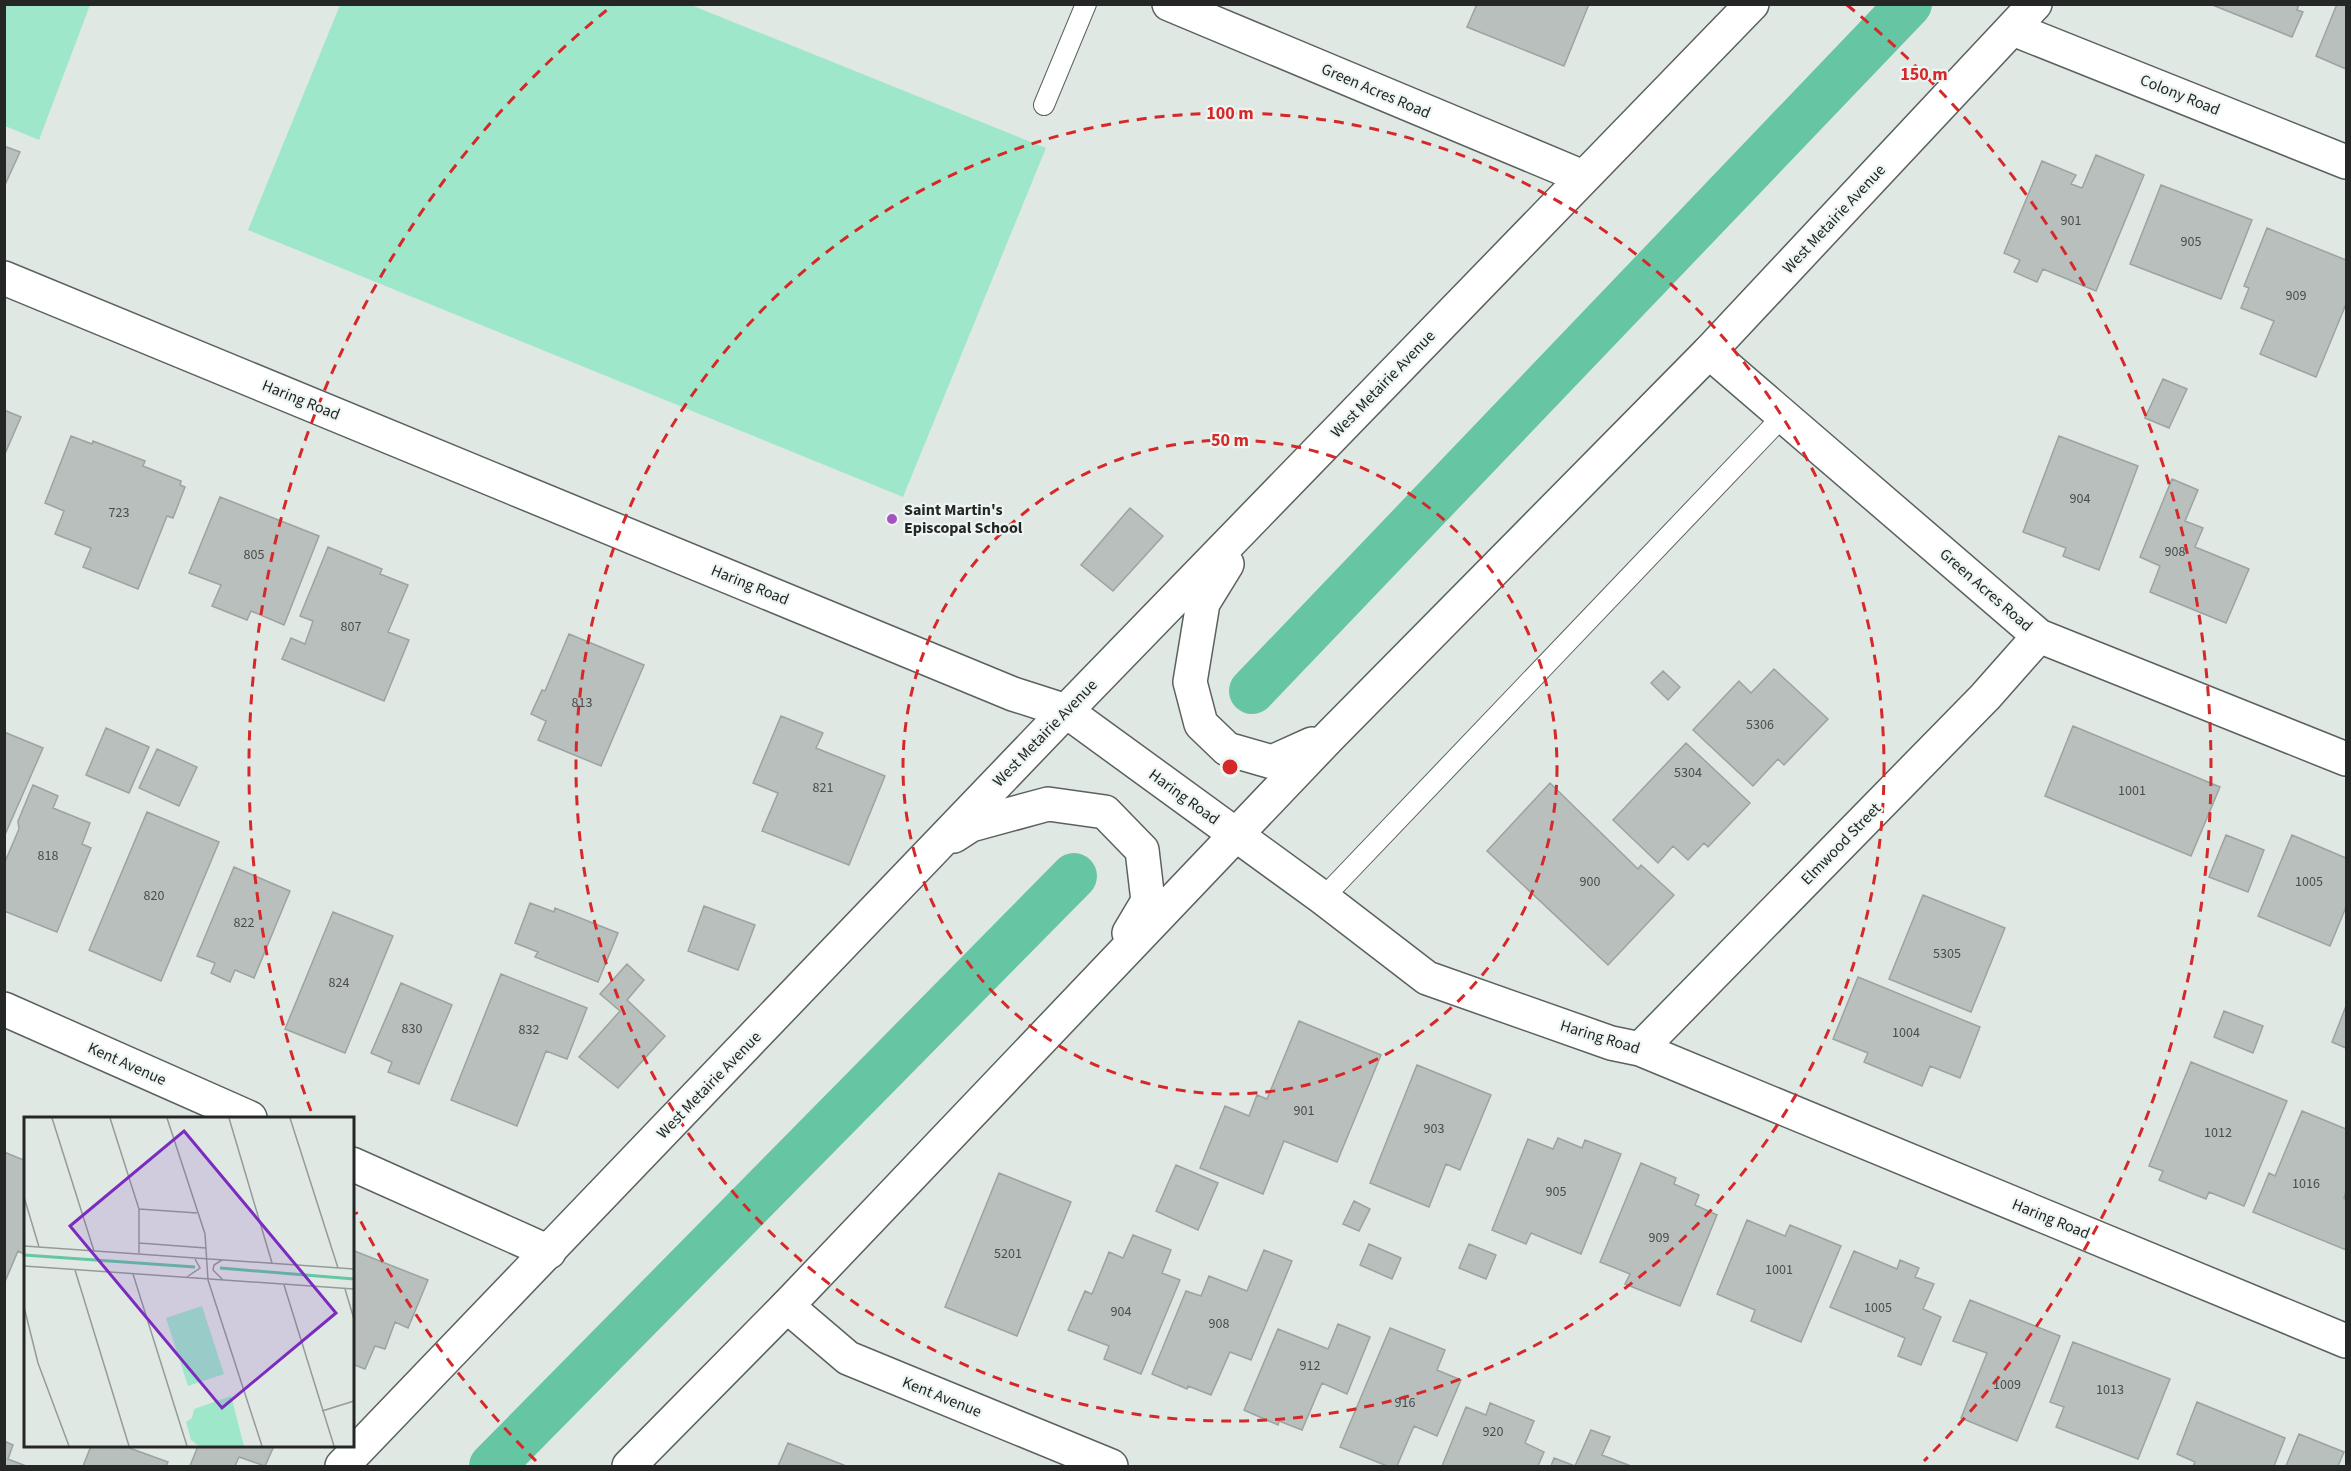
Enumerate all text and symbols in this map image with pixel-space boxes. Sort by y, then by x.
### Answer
street label: Green Acres Road [1318,58,1434,124]
text: 150 m [1900,62,1948,87]
street label: Colony Road [2137,69,2223,121]
text: 100 m [1206,101,1254,126]
street label: West Metairie Avenue [1778,160,1890,278]
house number: 901 [2061,211,2081,231]
house number: 905 [2181,232,2201,252]
house number: 909 [2286,286,2306,306]
street label: West Metairie Avenue [1326,325,1440,443]
street label: Haring Road [259,374,343,426]
text: 50 m [1211,428,1249,453]
house number: 904 [2070,489,2090,509]
place label: Saint Martin's Episcopal School [904,499,1023,539]
house number: 723 [109,503,129,523]
marker: Saint Martin's Episcopal School [885,512,899,526]
house number: 908 [2165,542,2185,562]
street label: Green Acres Road [1935,543,2037,637]
house number: 805 [244,545,264,565]
street label: Haring Road [708,559,792,611]
house number: 807 [341,617,361,637]
street label: West Metairie Avenue [988,674,1102,792]
house number: 813 [572,693,592,713]
house number: 5306 [1746,715,1774,735]
centre of rings [1220,757,1240,777]
house number: 5304 [1674,763,1702,783]
street label: Haring Road [1144,764,1224,830]
house number: 821 [813,778,833,798]
house number: 1001 [2118,781,2146,801]
street label: Elmwood Street [1796,798,1886,890]
house number: 818 [38,846,58,866]
house number: 900 [1580,872,1600,892]
house number: 1005 [2295,872,2323,892]
house number: 820 [144,886,164,906]
house number: 822 [234,913,254,933]
house number: 5305 [1933,944,1961,964]
house number: 824 [329,973,349,993]
street label: Haring Road [1557,1014,1643,1060]
house number: 830 [402,1019,422,1039]
house number: 832 [519,1020,539,1040]
house number: 1004 [1892,1023,1920,1043]
street label: West Metairie Avenue [652,1026,766,1144]
street label: Kent Avenue [84,1037,170,1091]
house number: 901 [1294,1101,1314,1121]
inset map [24,1117,354,1447]
house number: 903 [1424,1119,1444,1139]
house number: 1012 [2204,1123,2232,1143]
house number: 1016 [2292,1174,2320,1194]
house number: 905 [1546,1182,1566,1202]
street label: Haring Road [2009,1193,2093,1245]
house number: 909 [1649,1228,1669,1248]
house number: 5201 [994,1244,1022,1264]
house number: 1001 [1765,1260,1793,1280]
house number: 1005 [1864,1298,1892,1318]
house number: 904 [1111,1302,1131,1322]
house number: 908 [1209,1314,1229,1334]
house number: 912 [1300,1356,1320,1376]
street label: Kent Avenue [899,1371,985,1423]
house number: 1009 [1993,1375,2021,1395]
house number: 1013 [2096,1380,2124,1400]
house number: 916 [1395,1393,1415,1413]
house number: 920 [1483,1422,1503,1442]

